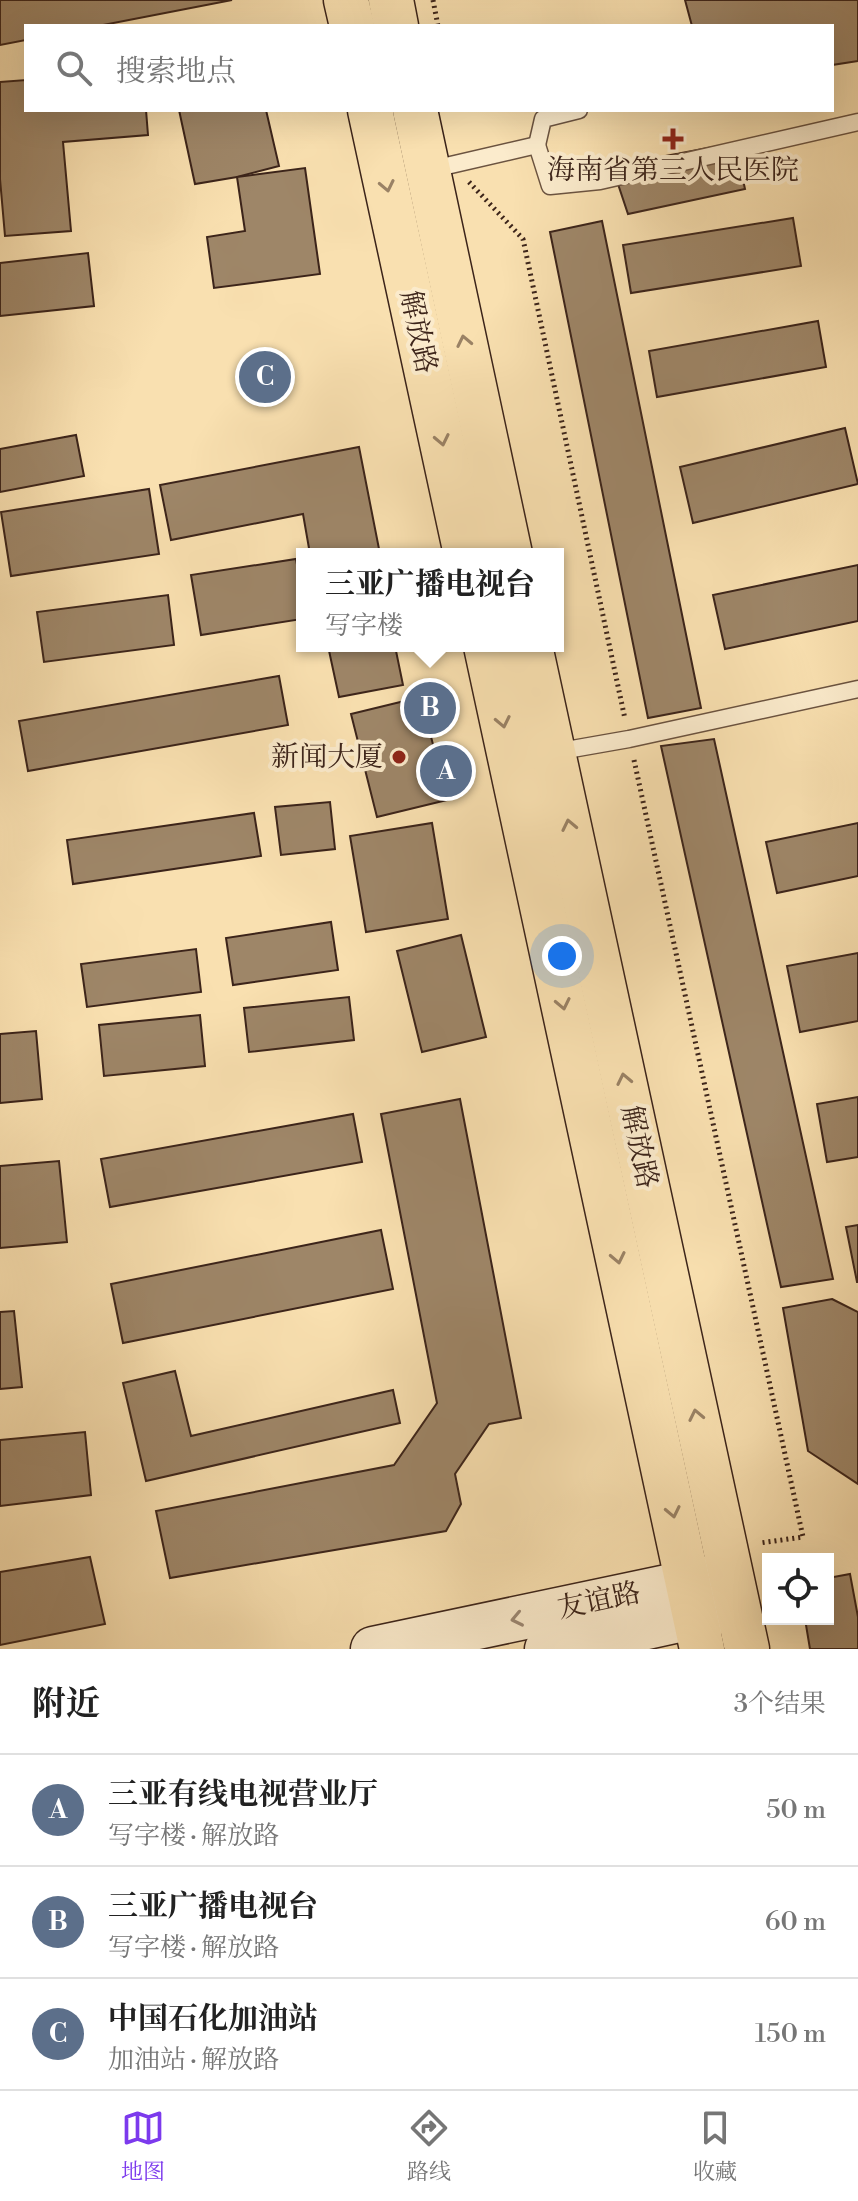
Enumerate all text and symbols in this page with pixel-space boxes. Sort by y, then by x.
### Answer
search box [24,24,834,112]
icon: search [52,46,96,90]
text: 搜索地点 [116,53,236,91]
marker: 海南省第三人民医院 [662,128,684,150]
place label: 海南省第三人民医院 [547,153,799,188]
one-way arrow [378,179,395,193]
street label: 解放路 [392,287,444,377]
one-way arrow [456,335,473,348]
pin: C [239,347,291,407]
one-way arrow [433,433,450,447]
popup [296,548,564,652]
text: 三亚广播电视台 [325,566,535,604]
text: 写字楼 [325,610,403,642]
pin: B [404,678,456,738]
one-way arrow [493,716,510,729]
place label: 新闻大厦 [271,740,383,775]
pin: A [420,741,472,801]
marker: 新闻大厦 [390,748,408,766]
one-way arrow [561,818,578,832]
your location [542,936,582,976]
one-way arrow [554,996,571,1010]
one-way arrow [616,1073,633,1086]
street label: 解放路 [613,1102,665,1192]
one-way arrow [609,1251,626,1264]
one-way arrow [688,1409,705,1422]
one-way arrow [664,1505,681,1518]
map controls [762,1553,834,1625]
button: locate [762,1553,834,1625]
street label: 友谊路 [554,1575,644,1627]
one-way arrow [511,1609,524,1626]
text: 附近 [32,1684,100,1726]
text: 3个结果 [734,1688,826,1720]
text: 三亚有线电视营业厅 [108,1776,378,1814]
text: A [49,1794,67,1826]
text: 50 m [766,1794,826,1826]
text: 写字楼 · 解放路 [108,1820,279,1852]
text: 三亚广播电视台 [108,1888,318,1926]
text: B [48,1906,68,1938]
text: 60 m [765,1906,826,1938]
text: 写字楼 · 解放路 [108,1932,279,1964]
text: 中国石化加油站 [108,2000,318,2038]
text: C [49,2018,67,2050]
text: 150 m [755,2018,826,2050]
text: 加油站 · 解放路 [108,2044,279,2076]
tab: 地图 [121,2106,165,2186]
tab: 路线 [407,2106,451,2186]
tab: 收藏 [693,2106,737,2186]

